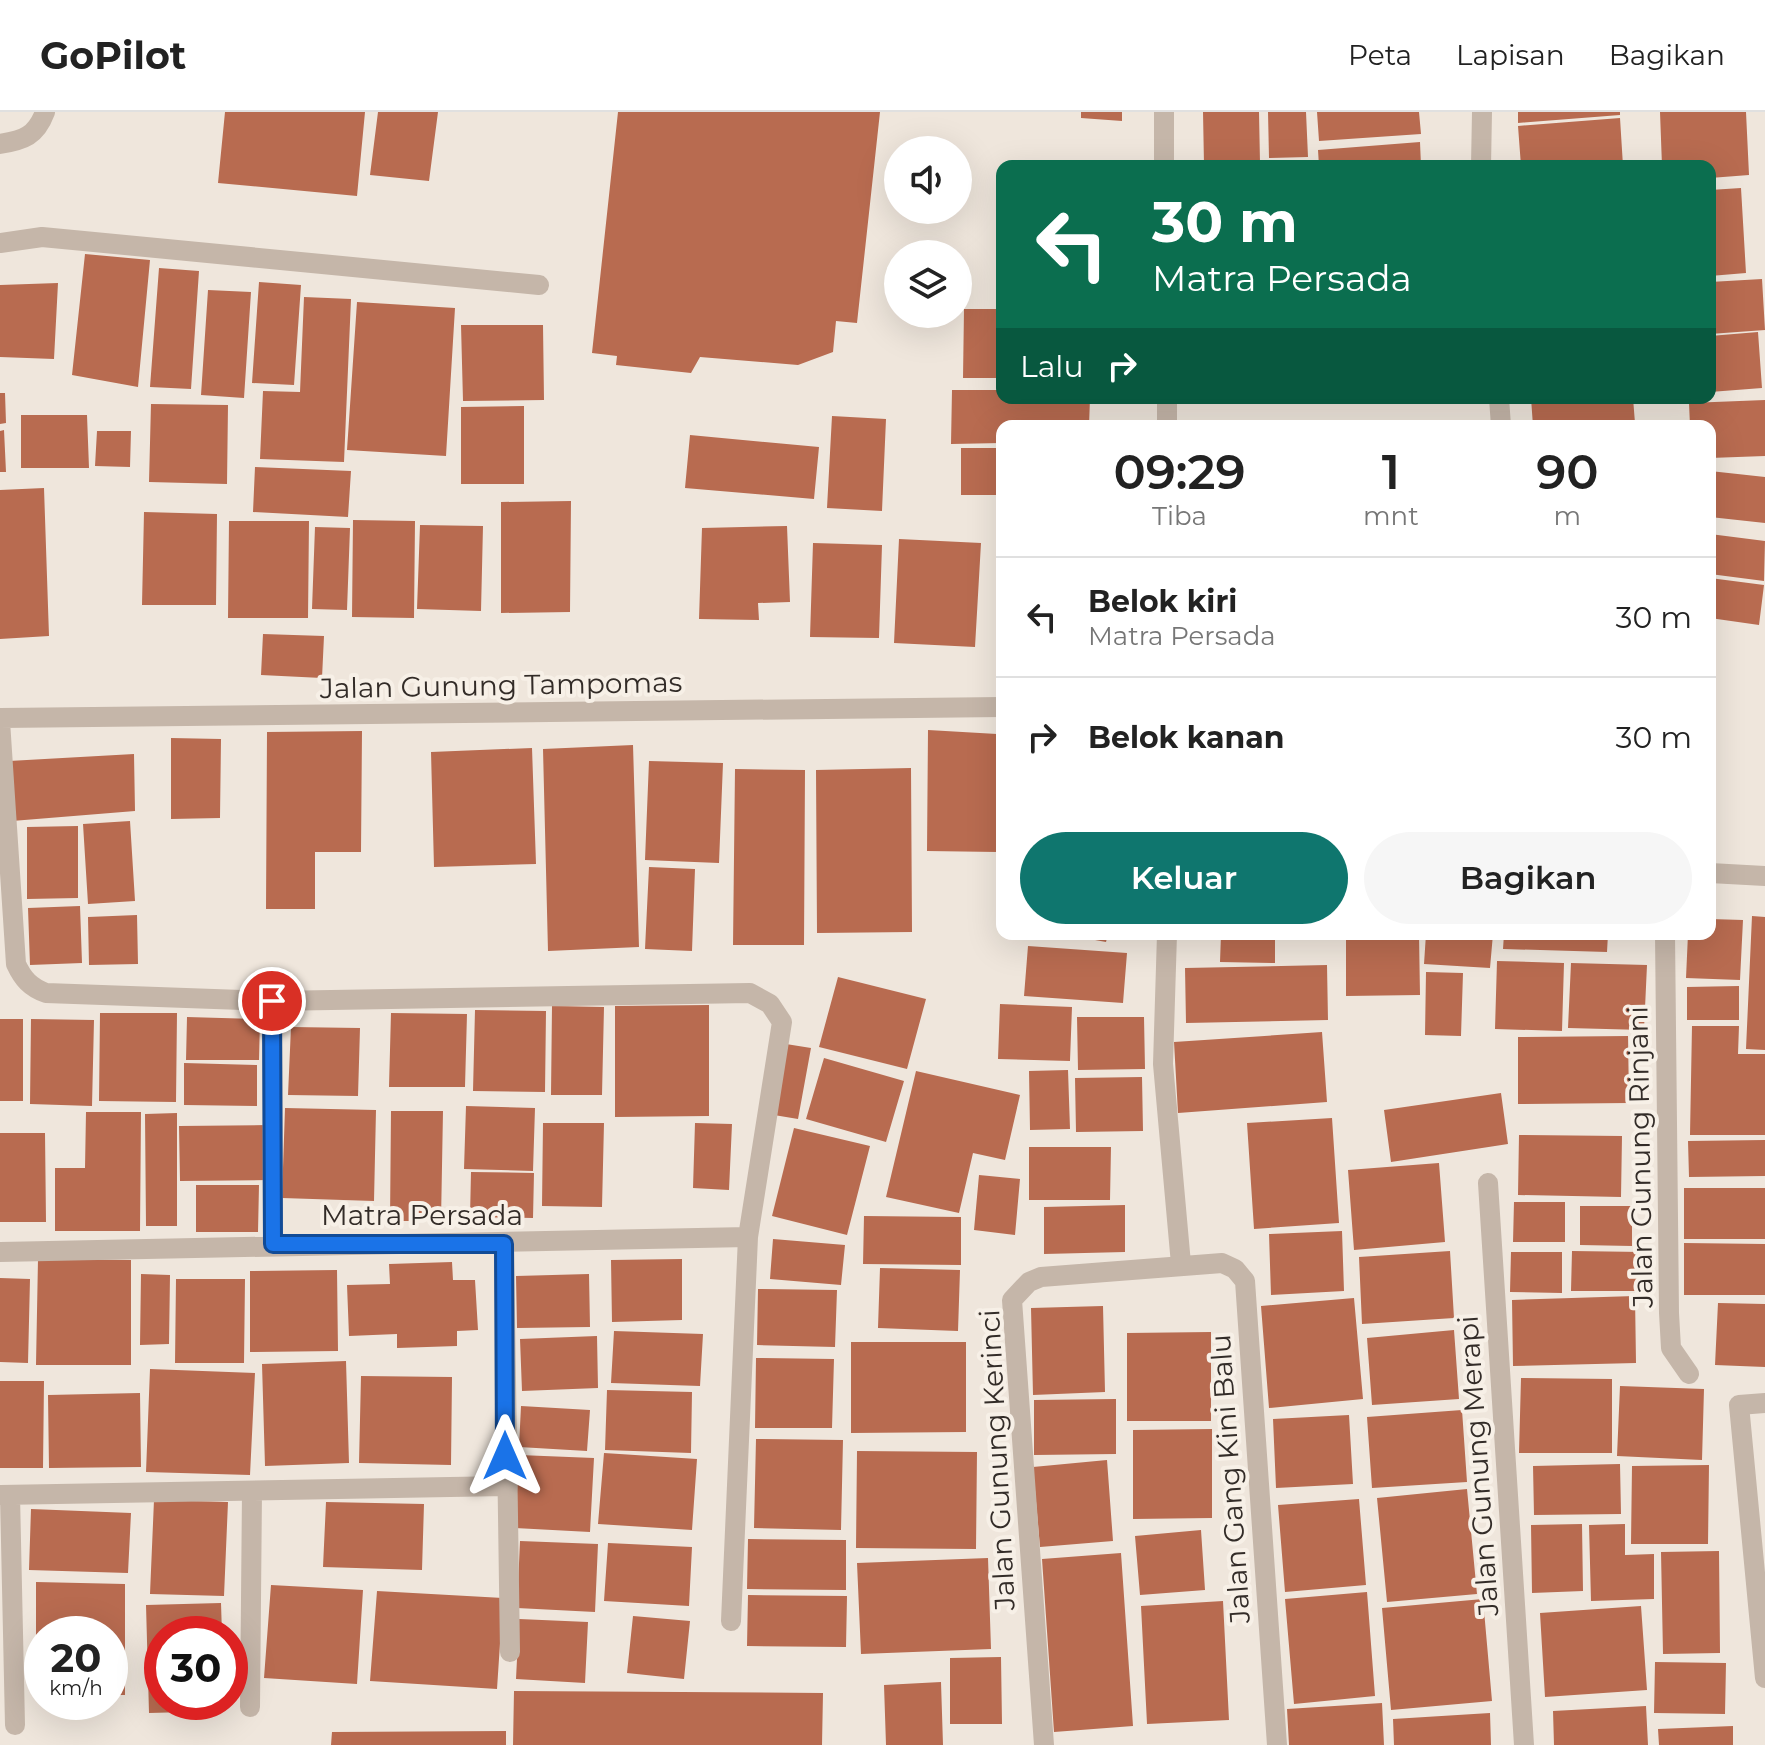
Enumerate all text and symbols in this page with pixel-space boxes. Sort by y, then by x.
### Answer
text: GoPilot [40,32,186,79]
text: Peta [1348,38,1412,72]
text: Lapisan [1456,38,1565,72]
text: Bagikan [1609,38,1725,72]
map controls [884,136,972,328]
button: sound [884,136,972,224]
text: 30 m [1152,188,1298,256]
icon: left [1020,192,1124,296]
button: layers [884,240,972,328]
text: Matra Persada [1152,256,1412,300]
icon: right [1100,344,1144,388]
text: Lalu [1020,348,1084,385]
text: 09:29 [1113,443,1246,501]
text: 1 [1382,443,1400,501]
text: 90 [1536,443,1599,501]
text: Tiba [1152,500,1207,532]
text: mnt [1363,500,1419,532]
text: m [1554,500,1581,532]
text: Belok kiri [1088,583,1237,620]
icon: left [1020,595,1064,639]
text: 30 m [1616,599,1692,636]
text: Matra Persada [1088,620,1276,652]
street label: Jalan Gunung Tampomas [319,665,682,705]
icon: right [1020,715,1064,759]
text: Belok kanan [1088,719,1285,756]
text: 30 m [1616,719,1692,756]
button: Keluar [1020,832,1348,924]
button: Bagikan [1364,832,1692,924]
pin [238,967,306,1035]
icon: arrive [250,979,294,1023]
street label: Jalan Gunung Rinjani [1620,1006,1660,1309]
street label: Matra Persada [321,1198,523,1232]
street label: Jalan Gunung Kerinci [972,1309,1022,1612]
street label: Jalan Gunung Merapi [1451,1315,1506,1618]
street label: Jalan Gang Kini Balu [1203,1333,1257,1626]
position arrow [463,1414,547,1498]
speed limit sign: 30 [144,1616,248,1720]
text: 20 [51,1633,101,1682]
text: km/h [49,1676,103,1700]

